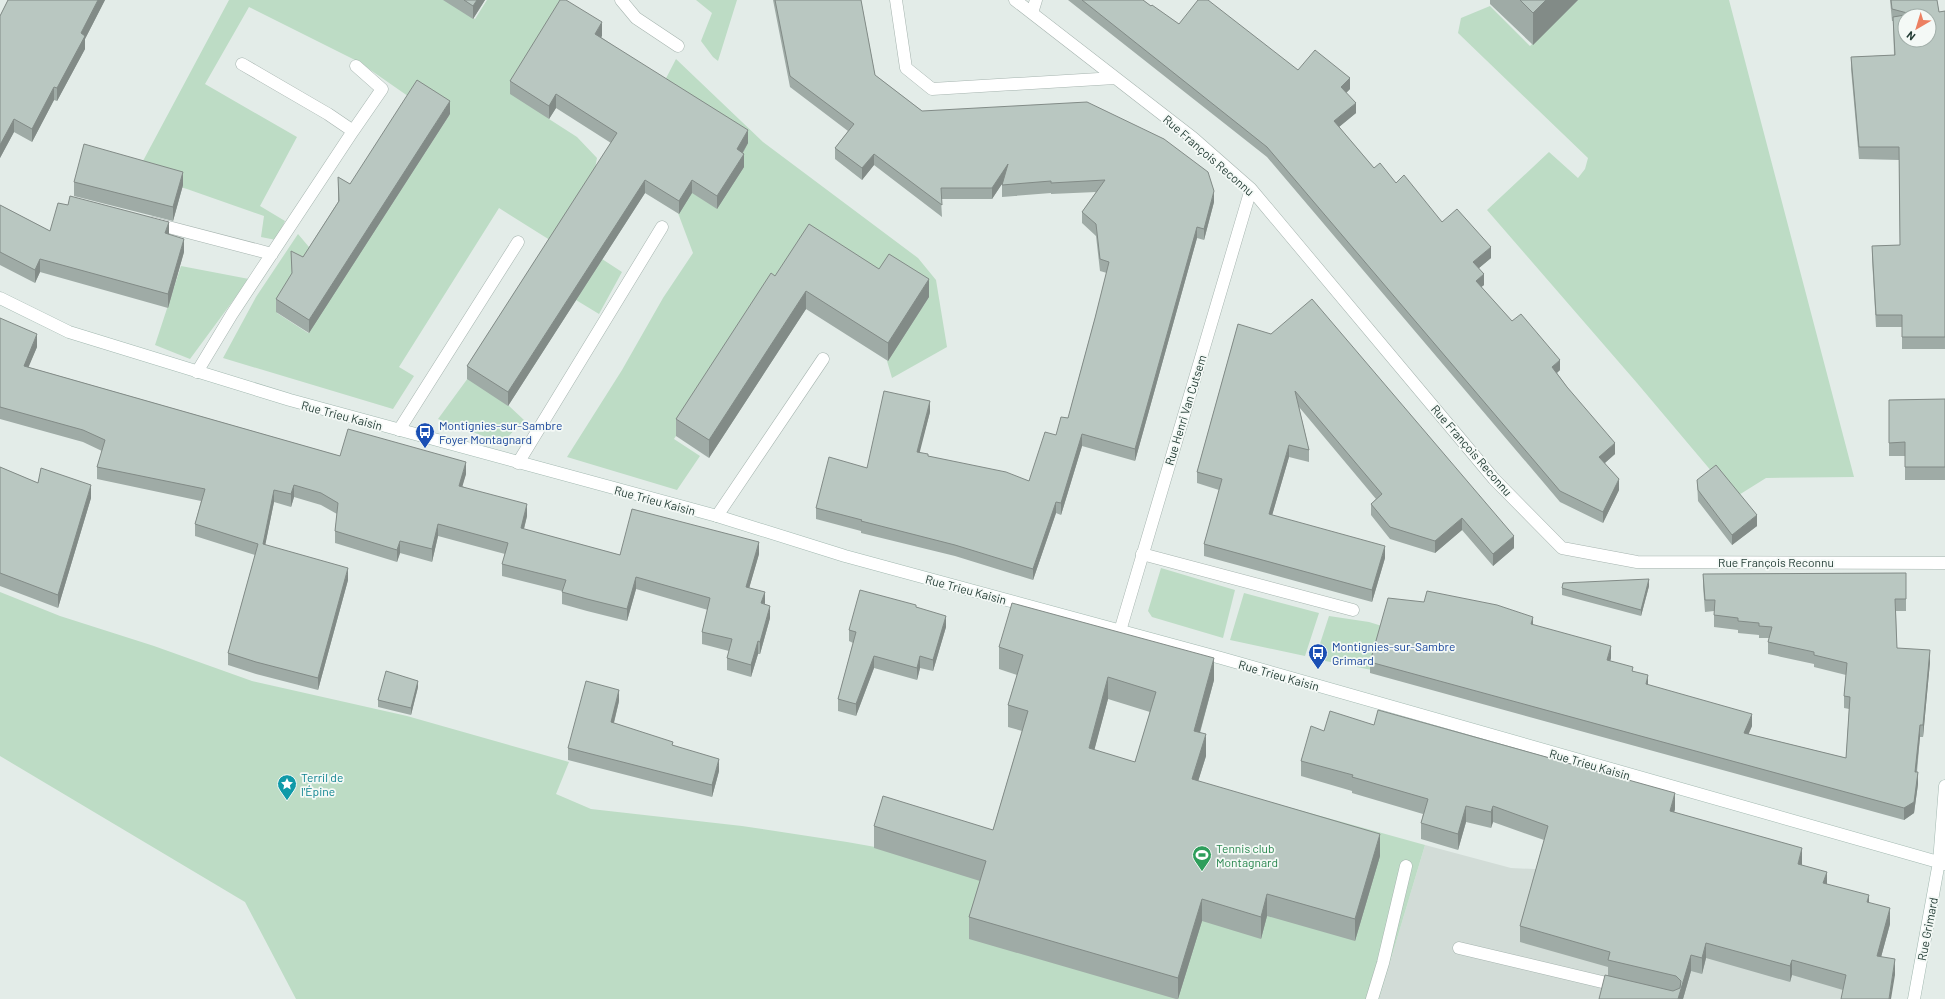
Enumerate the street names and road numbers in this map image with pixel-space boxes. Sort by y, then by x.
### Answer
street label: Rue François Reconnu [1161,112,1257,198]
street label: Rue Henri Van Cutsem [1162,353,1208,467]
street label: Rue Trieu Kaisin [300,397,384,433]
street label: Rue François Reconnu [1429,402,1515,498]
street label: Rue Trieu Kaisin [613,482,697,518]
street label: Rue François Reconnu [1718,555,1834,569]
street label: Rue Trieu Kaisin [924,571,1008,607]
street label: Rue Trieu Kaisin [1237,657,1321,693]
street label: Rue Trieu Kaisin [1548,746,1632,782]
street label: Rue Grimard [1914,896,1940,962]

